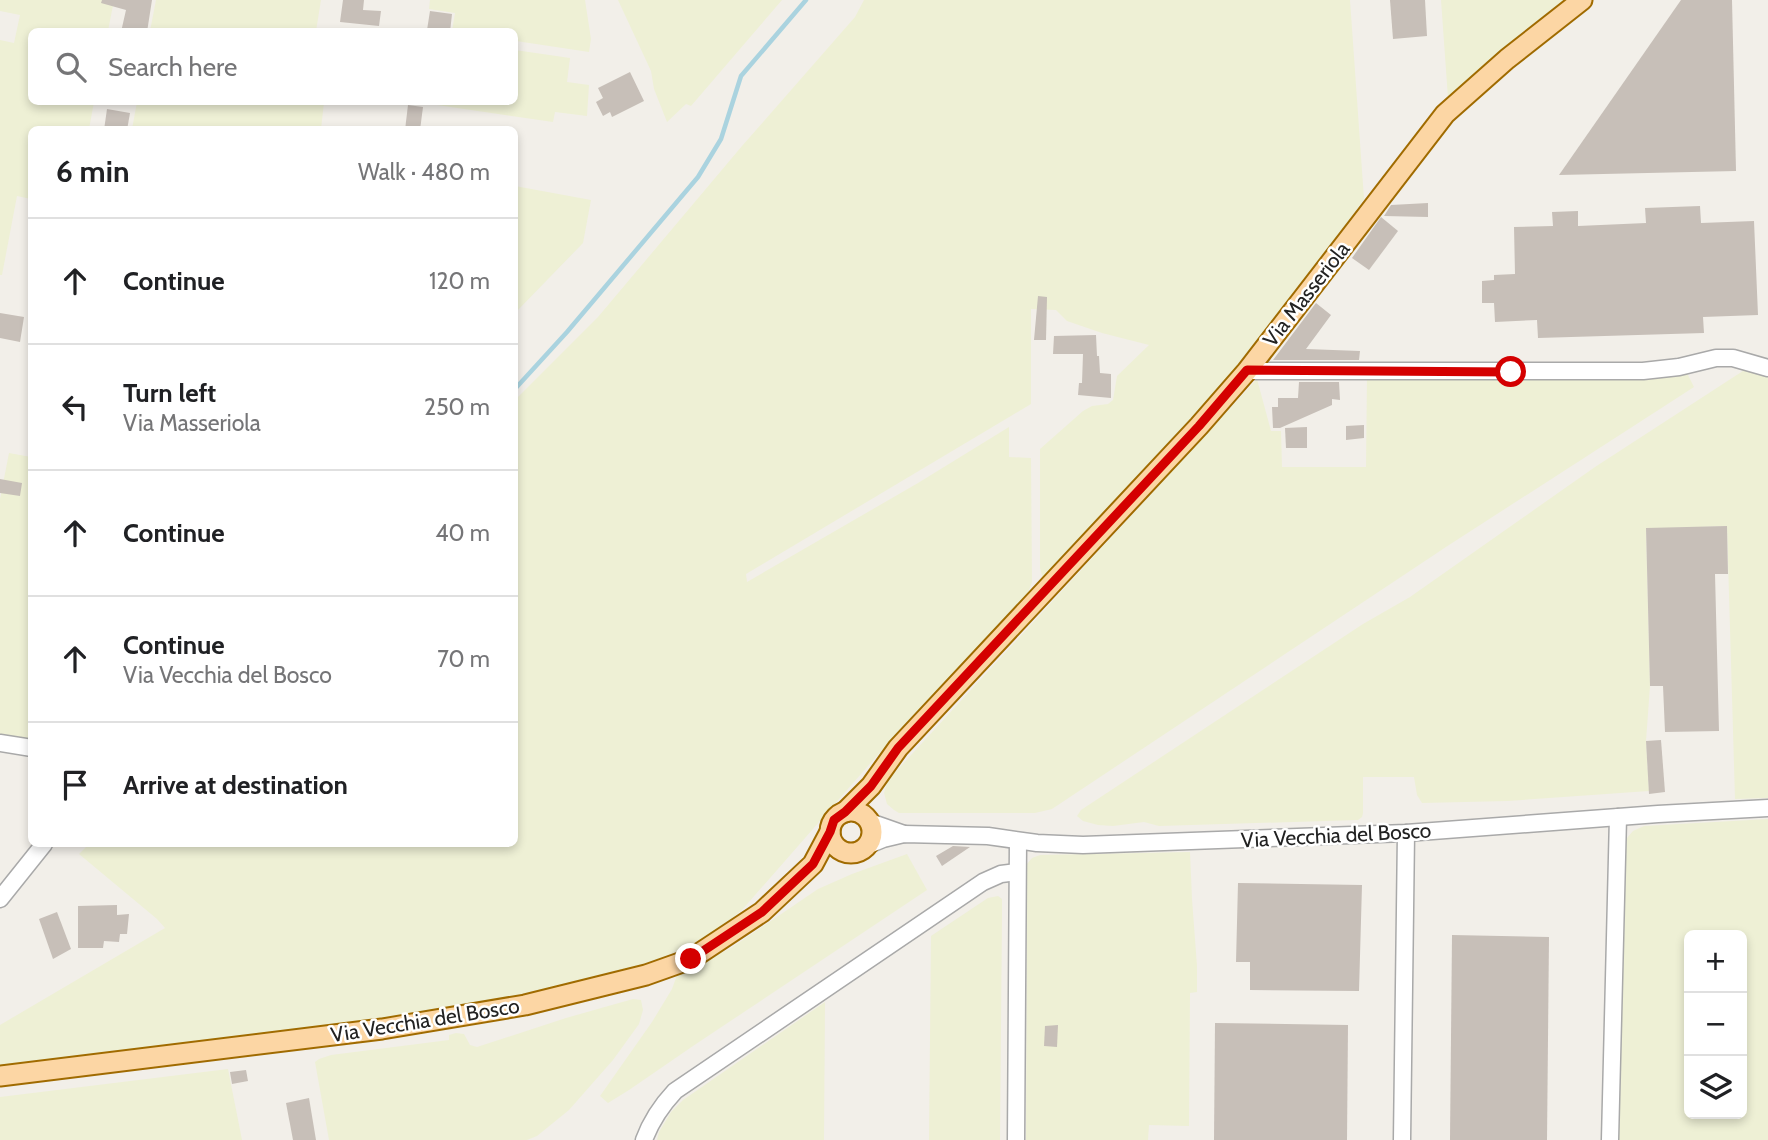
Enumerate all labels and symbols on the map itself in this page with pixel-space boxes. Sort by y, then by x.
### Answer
street label: Via Masseriola [1257,237,1355,351]
route start [1495,356,1526,387]
street label: Via Vecchia del Bosco [1240,818,1432,852]
route end [675,943,706,974]
street label: Via Vecchia del Bosco [329,993,521,1047]

